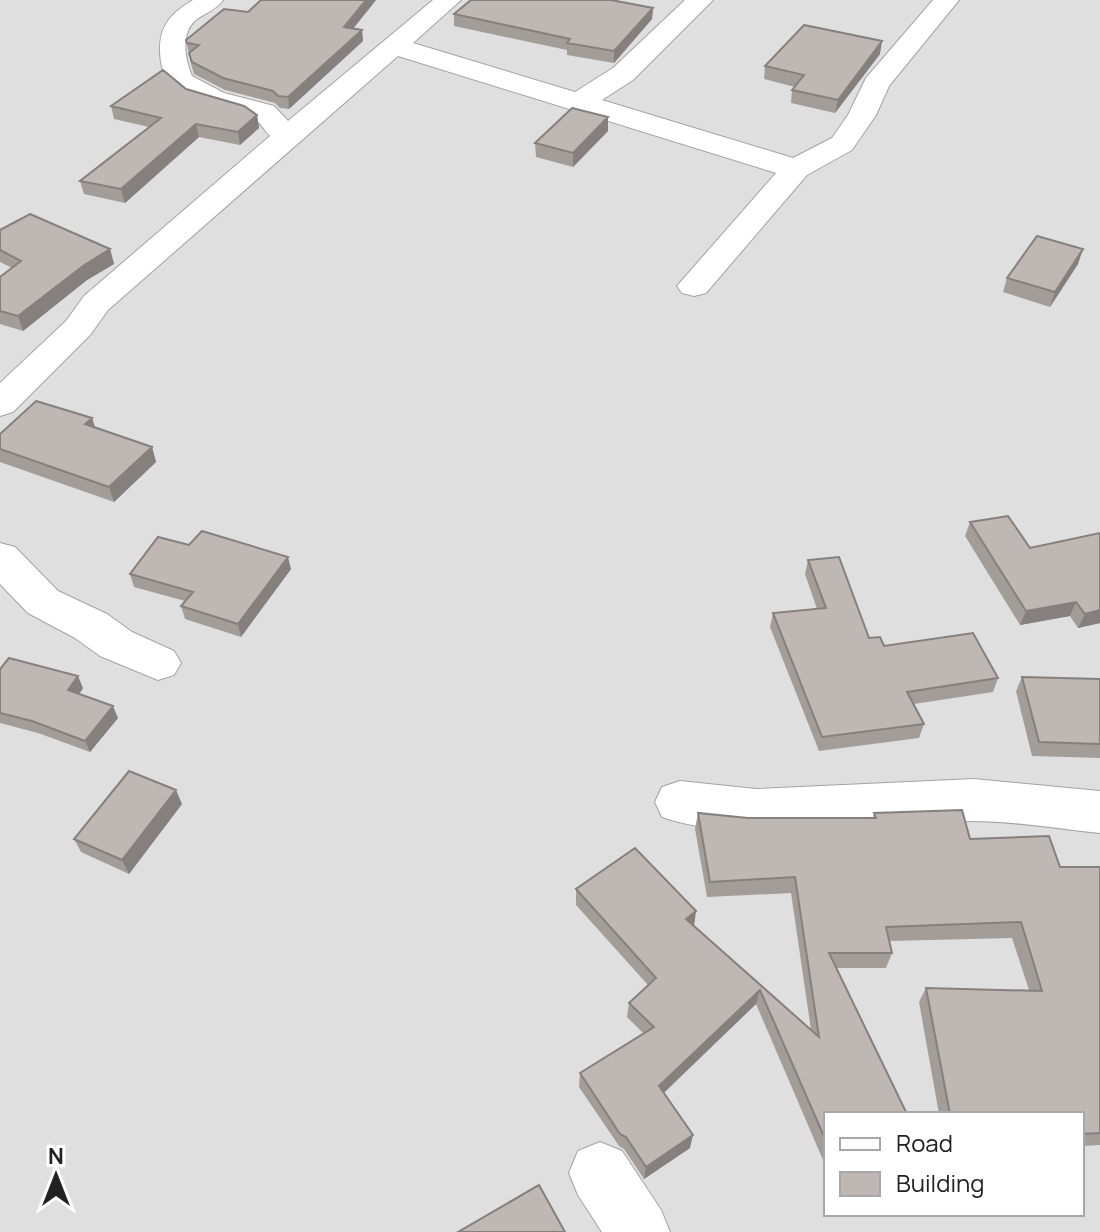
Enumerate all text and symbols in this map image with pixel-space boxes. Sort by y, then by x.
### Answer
legend [824,1112,1084,1216]
text: Road [896,1126,953,1159]
north arrow [16,1136,96,1216]
text: N [48,1141,64,1171]
text: Building [896,1166,984,1199]

